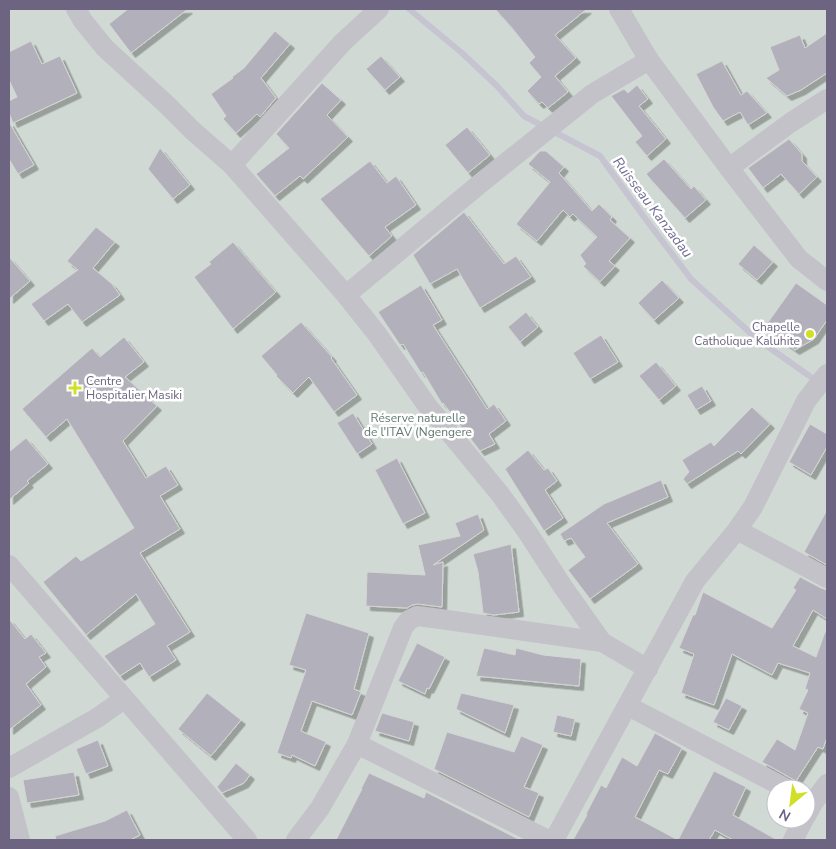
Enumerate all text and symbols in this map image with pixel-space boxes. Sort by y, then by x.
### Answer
water label: Ruisseau Kanzadau [608,153,697,262]
place label: Chapelle Catholique Kaluhite [694,319,800,349]
marker: Chapelle Catholique Kaluhite [804,328,816,340]
place label: Centre Hospitalier Masiki [86,373,182,403]
marker: Centre Hospitalier Masiki [68,381,82,395]
park label: Réserve naturelle de l'ITAV (Ngengere [364,410,472,440]
north arrow [766,779,816,829]
text: N [776,804,794,826]

